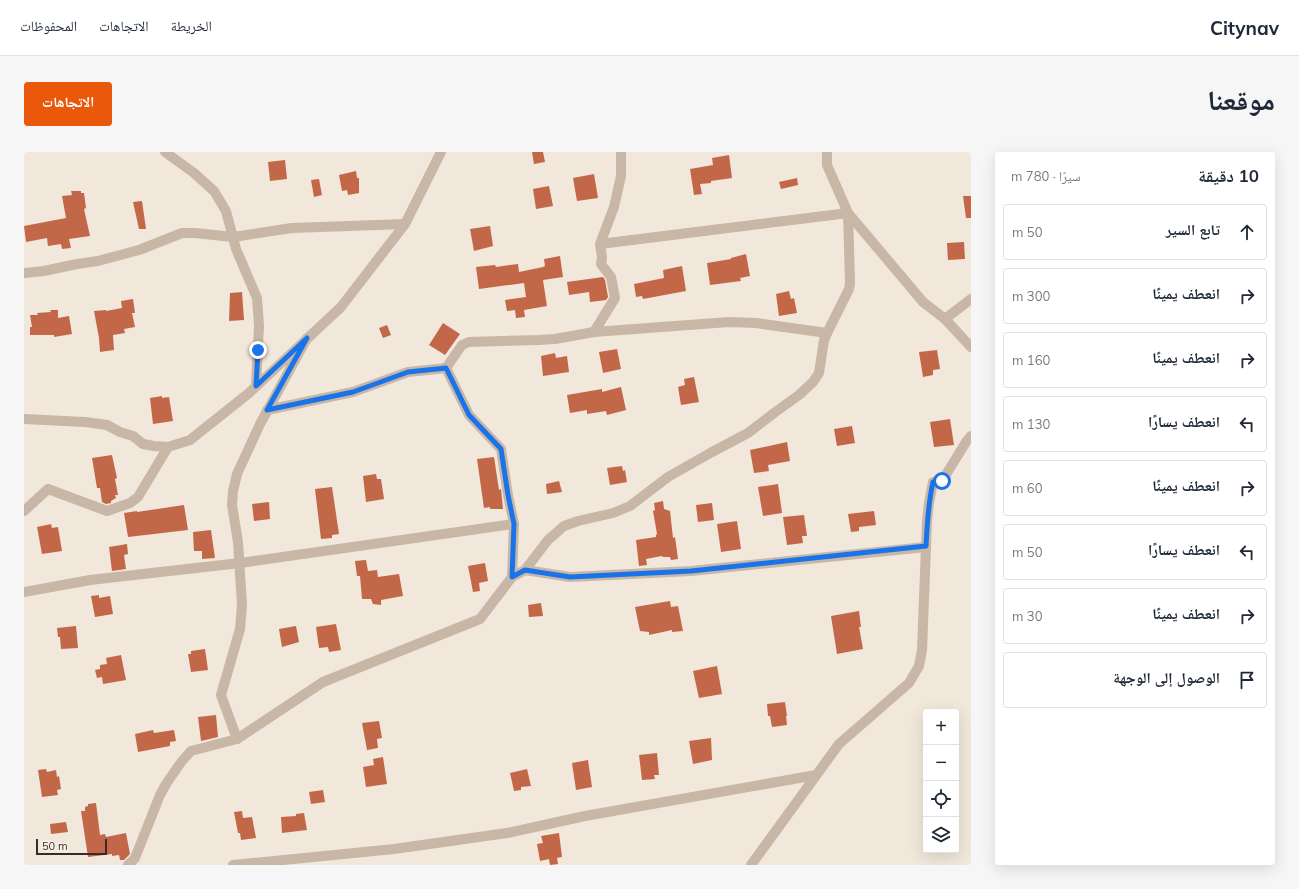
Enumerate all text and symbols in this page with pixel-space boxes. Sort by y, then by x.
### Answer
text: Citynav [1210,16,1279,40]
text: المحفوظات [20,17,77,35]
text: الاتجاهات [99,17,149,35]
text: الخريطة [171,17,212,35]
button: الاتجاهات [24,82,112,126]
text: موقعنا [1207,82,1275,117]
text: 10 دقيقة [1198,165,1259,186]
text: سيرًا · 780 m [1011,168,1081,184]
text: تابع السير [1166,220,1220,239]
icon: ahead [1236,221,1258,243]
text: 50 m [1012,224,1042,240]
text: انعطف يمينًا [1152,284,1220,303]
icon: right [1236,285,1258,307]
text: 300 m [1012,288,1050,304]
route end [249,341,267,359]
text: انعطف يمينًا [1152,348,1220,367]
icon: right [1236,349,1258,371]
text: 160 m [1012,352,1050,368]
text: انعطف يسارًا [1148,412,1220,431]
icon: left [1236,413,1258,435]
text: 130 m [1012,416,1050,432]
route start [933,472,951,490]
text: انعطف يمينًا [1152,476,1220,495]
icon: right [1236,477,1258,499]
text: 60 m [1012,480,1042,496]
text: انعطف يسارًا [1148,540,1220,559]
icon: left [1236,541,1258,563]
text: 50 m [1012,544,1042,560]
text: انعطف يمينًا [1152,604,1220,623]
icon: right [1236,605,1258,627]
text: 30 m [1012,608,1042,624]
text: الوصول إلى الوجهة [1113,668,1220,687]
icon: arrive [1236,669,1258,691]
map controls [923,709,959,853]
button: + [923,709,959,745]
button: − [923,745,959,781]
button: locate [923,781,959,817]
button: layers [923,817,959,853]
scale bar [36,837,107,856]
text: 50 m [42,839,68,853]

